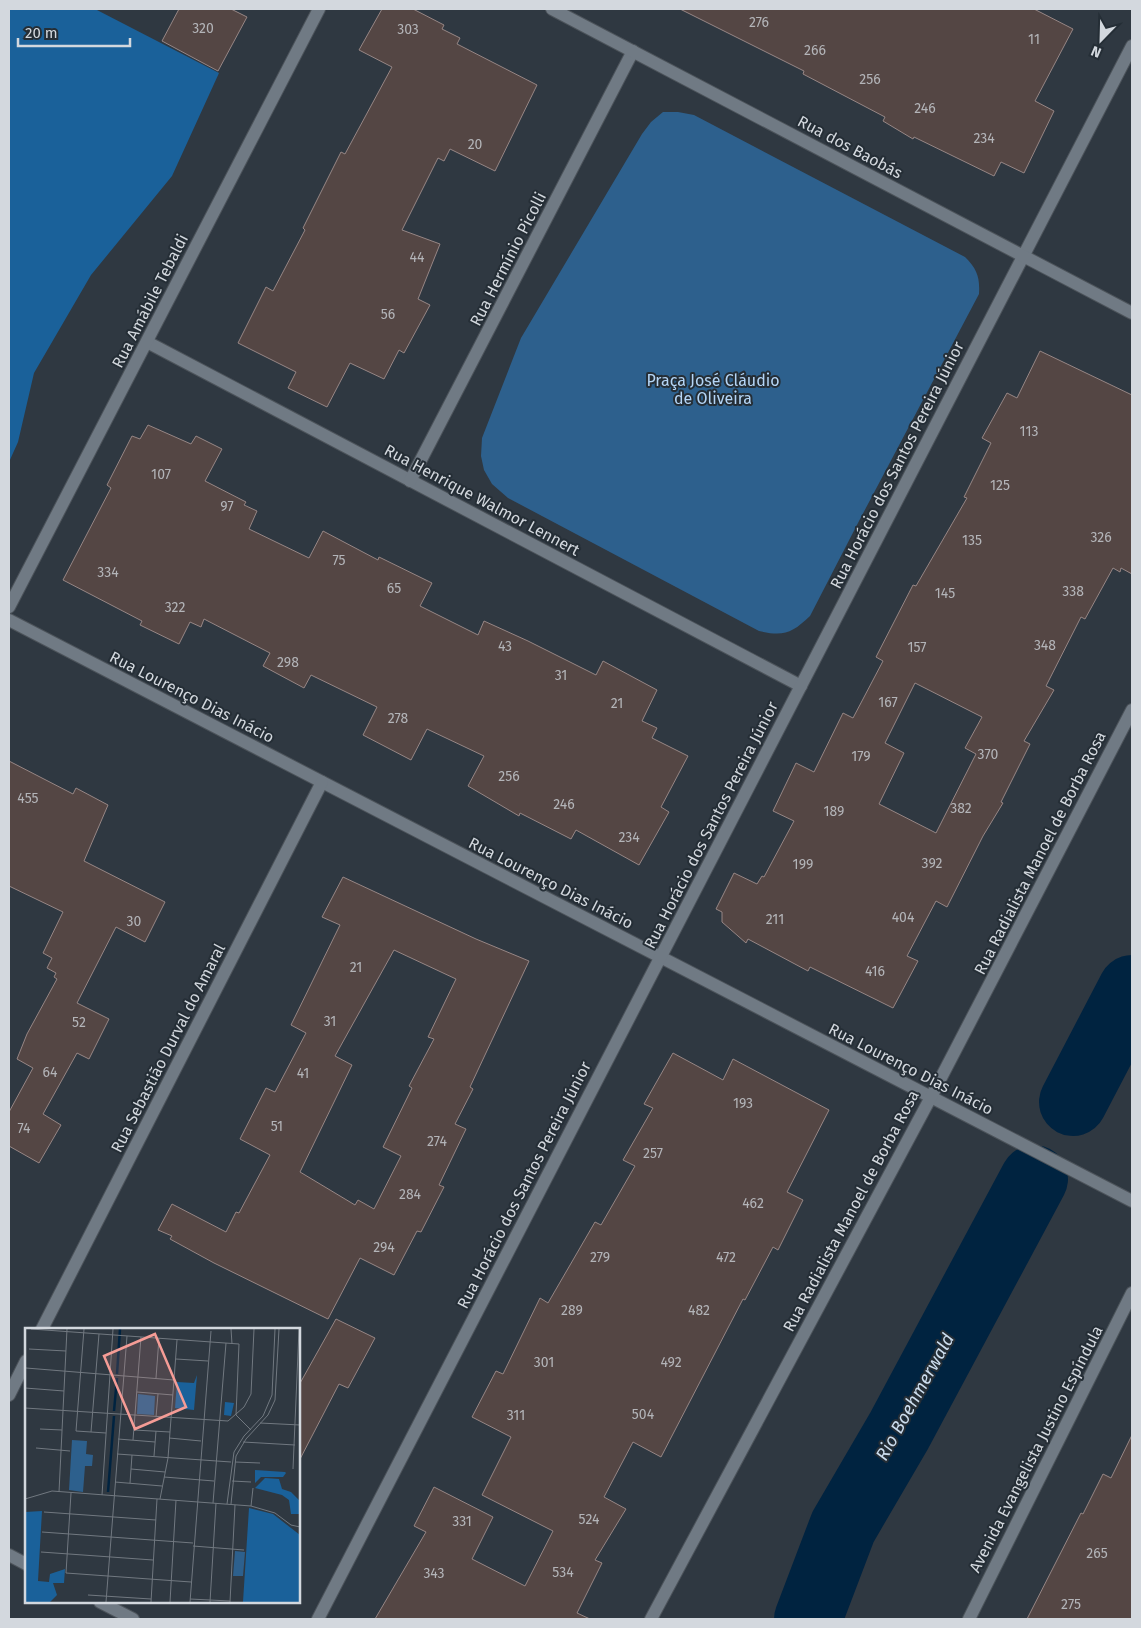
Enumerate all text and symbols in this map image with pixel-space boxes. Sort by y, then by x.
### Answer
house number: 276 [749,14,769,31]
scale bar [18,15,130,47]
north arrow [1076,15,1126,65]
house number: 320 [192,20,214,37]
house number: 303 [397,21,419,38]
text: 20 m [25,24,58,42]
house number: 11 [1028,31,1040,48]
house number: 266 [804,42,826,59]
text: N [1089,42,1104,61]
house number: 256 [859,71,881,88]
house number: 246 [914,100,936,117]
street label: Rua dos Baobás [794,111,906,183]
house number: 234 [973,130,995,147]
house number: 20 [468,136,483,153]
street label: Rua Hermínio Picolli [466,189,550,329]
street label: Rua Amábile Tebaldi [108,231,192,371]
house number: 44 [410,249,425,266]
house number: 56 [381,306,395,323]
street label: Rua Horácio dos Santos Pereira Júnior [826,338,968,592]
park label: Praça José Cláudio de Oliveira [646,371,780,408]
house number: 113 [1020,423,1038,440]
street label: Rua Henrique Walmor Lennert [381,440,583,560]
house number: 107 [151,466,171,483]
house number: 125 [990,477,1010,494]
house number: 97 [220,498,234,515]
house number: 326 [1090,529,1112,546]
house number: 135 [962,532,982,549]
house number: 75 [332,552,346,569]
house number: 334 [97,564,119,581]
house number: 65 [387,580,401,597]
house number: 338 [1062,583,1084,600]
house number: 145 [935,585,955,602]
house number: 322 [165,599,185,616]
house number: 348 [1034,637,1056,654]
house number: 43 [498,638,512,655]
house number: 157 [908,639,926,656]
street label: Rua Lourenço Dias Inácio [106,647,278,748]
house number: 298 [277,654,299,671]
house number: 31 [555,667,567,684]
house number: 167 [878,694,898,711]
house number: 21 [611,695,623,712]
street label: Rua Horácio dos Santos Pereira Júnior [640,698,782,952]
house number: 278 [388,710,408,727]
street label: Rua Radialista Manoel de Borba Rosa [970,728,1110,978]
house number: 370 [978,746,999,763]
house number: 179 [851,748,871,765]
house number: 256 [498,768,520,785]
house number: 455 [17,790,39,807]
house number: 246 [553,796,575,813]
house number: 382 [950,800,972,817]
house number: 189 [824,803,844,820]
house number: 234 [618,829,640,846]
street label: Rua Lourenço Dias Inácio [465,833,637,934]
house number: 392 [922,855,942,872]
house number: 199 [793,856,813,873]
house number: 404 [892,909,915,926]
house number: 211 [766,911,784,928]
house number: 30 [127,913,142,930]
street label: Rua Sebastião Durval do Amaral [107,940,229,1156]
house number: 21 [350,959,362,976]
house number: 416 [865,963,885,980]
house number: 31 [324,1013,336,1030]
house number: 52 [72,1014,86,1031]
street label: Rua Lourenço Dias Inácio [825,1019,997,1120]
street label: Rua Horácio dos Santos Pereira Júnior [453,1058,595,1312]
house number: 64 [43,1064,58,1081]
house number: 41 [297,1065,309,1082]
street label: Rua Radialista Manoel de Borba Rosa [779,1087,923,1335]
house number: 193 [733,1095,753,1112]
house number: 51 [271,1118,283,1135]
house number: 74 [17,1120,31,1137]
house number: 274 [427,1133,447,1150]
house number: 257 [643,1145,663,1162]
house number: 284 [399,1186,422,1203]
house number: 462 [742,1195,764,1212]
house number: 294 [373,1239,395,1256]
house number: 279 [590,1249,610,1266]
house number: 472 [716,1249,736,1266]
house number: 289 [561,1302,583,1319]
house number: 482 [688,1302,710,1319]
street label: Avenida Evangelista Justino Espíndula [965,1322,1107,1576]
inset map [25,1328,300,1603]
water label: Rio Boehmerwald [871,1329,959,1464]
house number: 301 [534,1354,554,1371]
house number: 492 [660,1354,682,1371]
house number: 504 [632,1406,655,1423]
house number: 311 [507,1407,525,1424]
house number: 524 [579,1511,600,1528]
house number: 331 [452,1513,472,1530]
house number: 265 [1086,1545,1108,1562]
house number: 534 [552,1564,574,1581]
house number: 343 [423,1565,445,1582]
house number: 275 [1061,1596,1081,1613]

